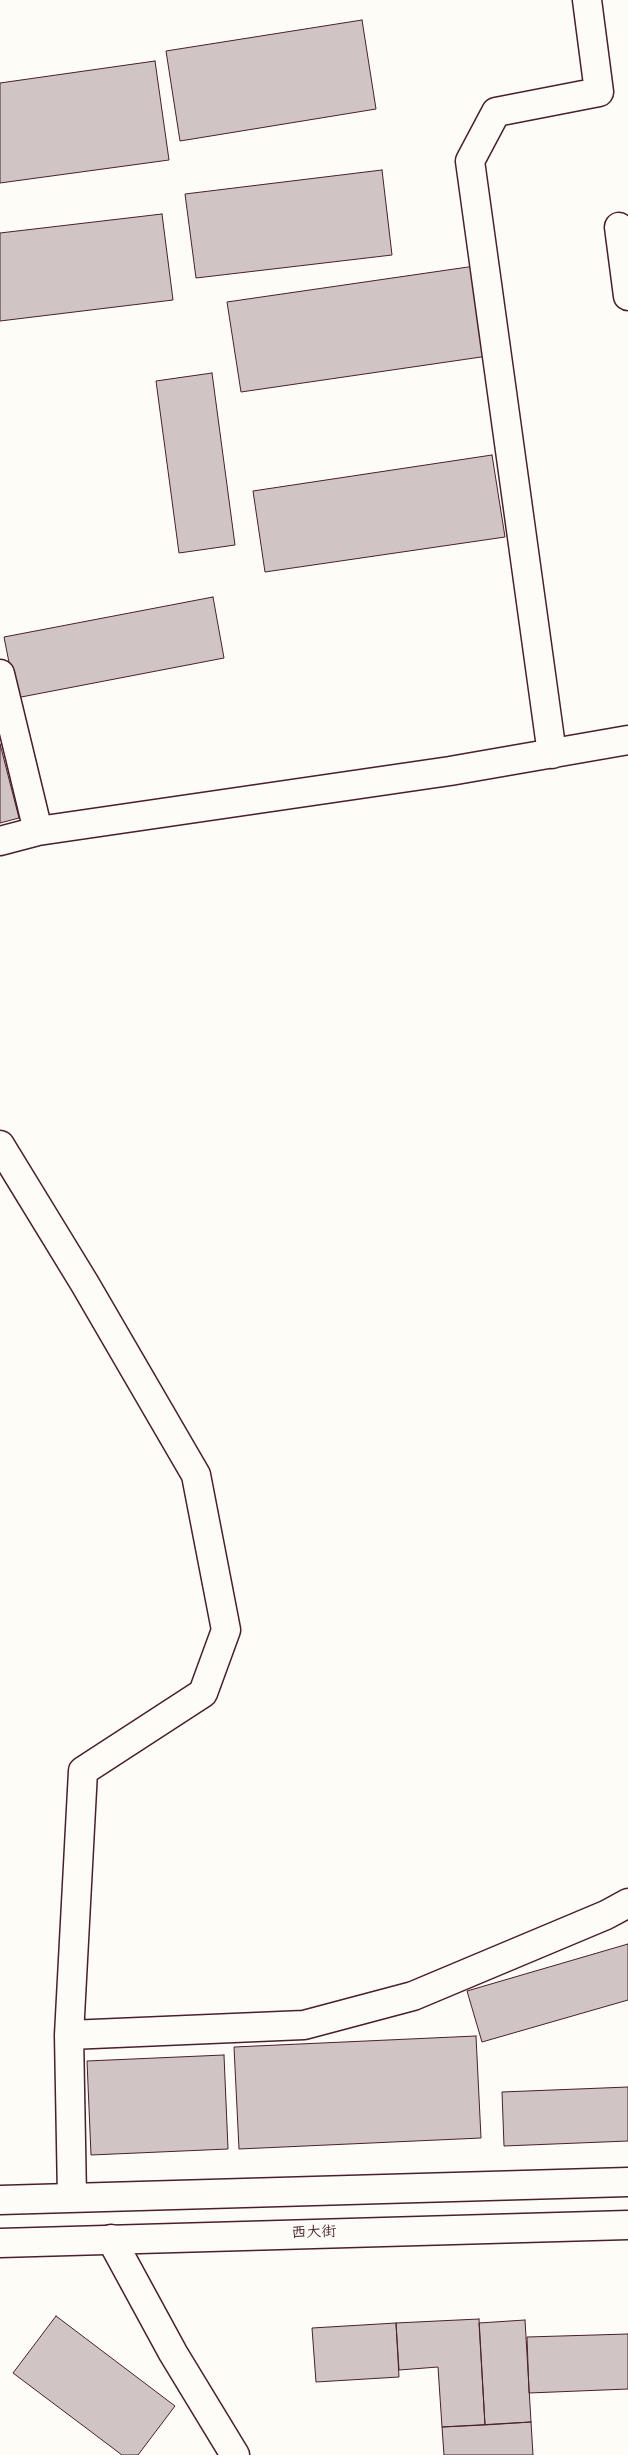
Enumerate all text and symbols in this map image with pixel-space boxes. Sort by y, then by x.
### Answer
street label: 西大街 [291,2224,337,2244]

